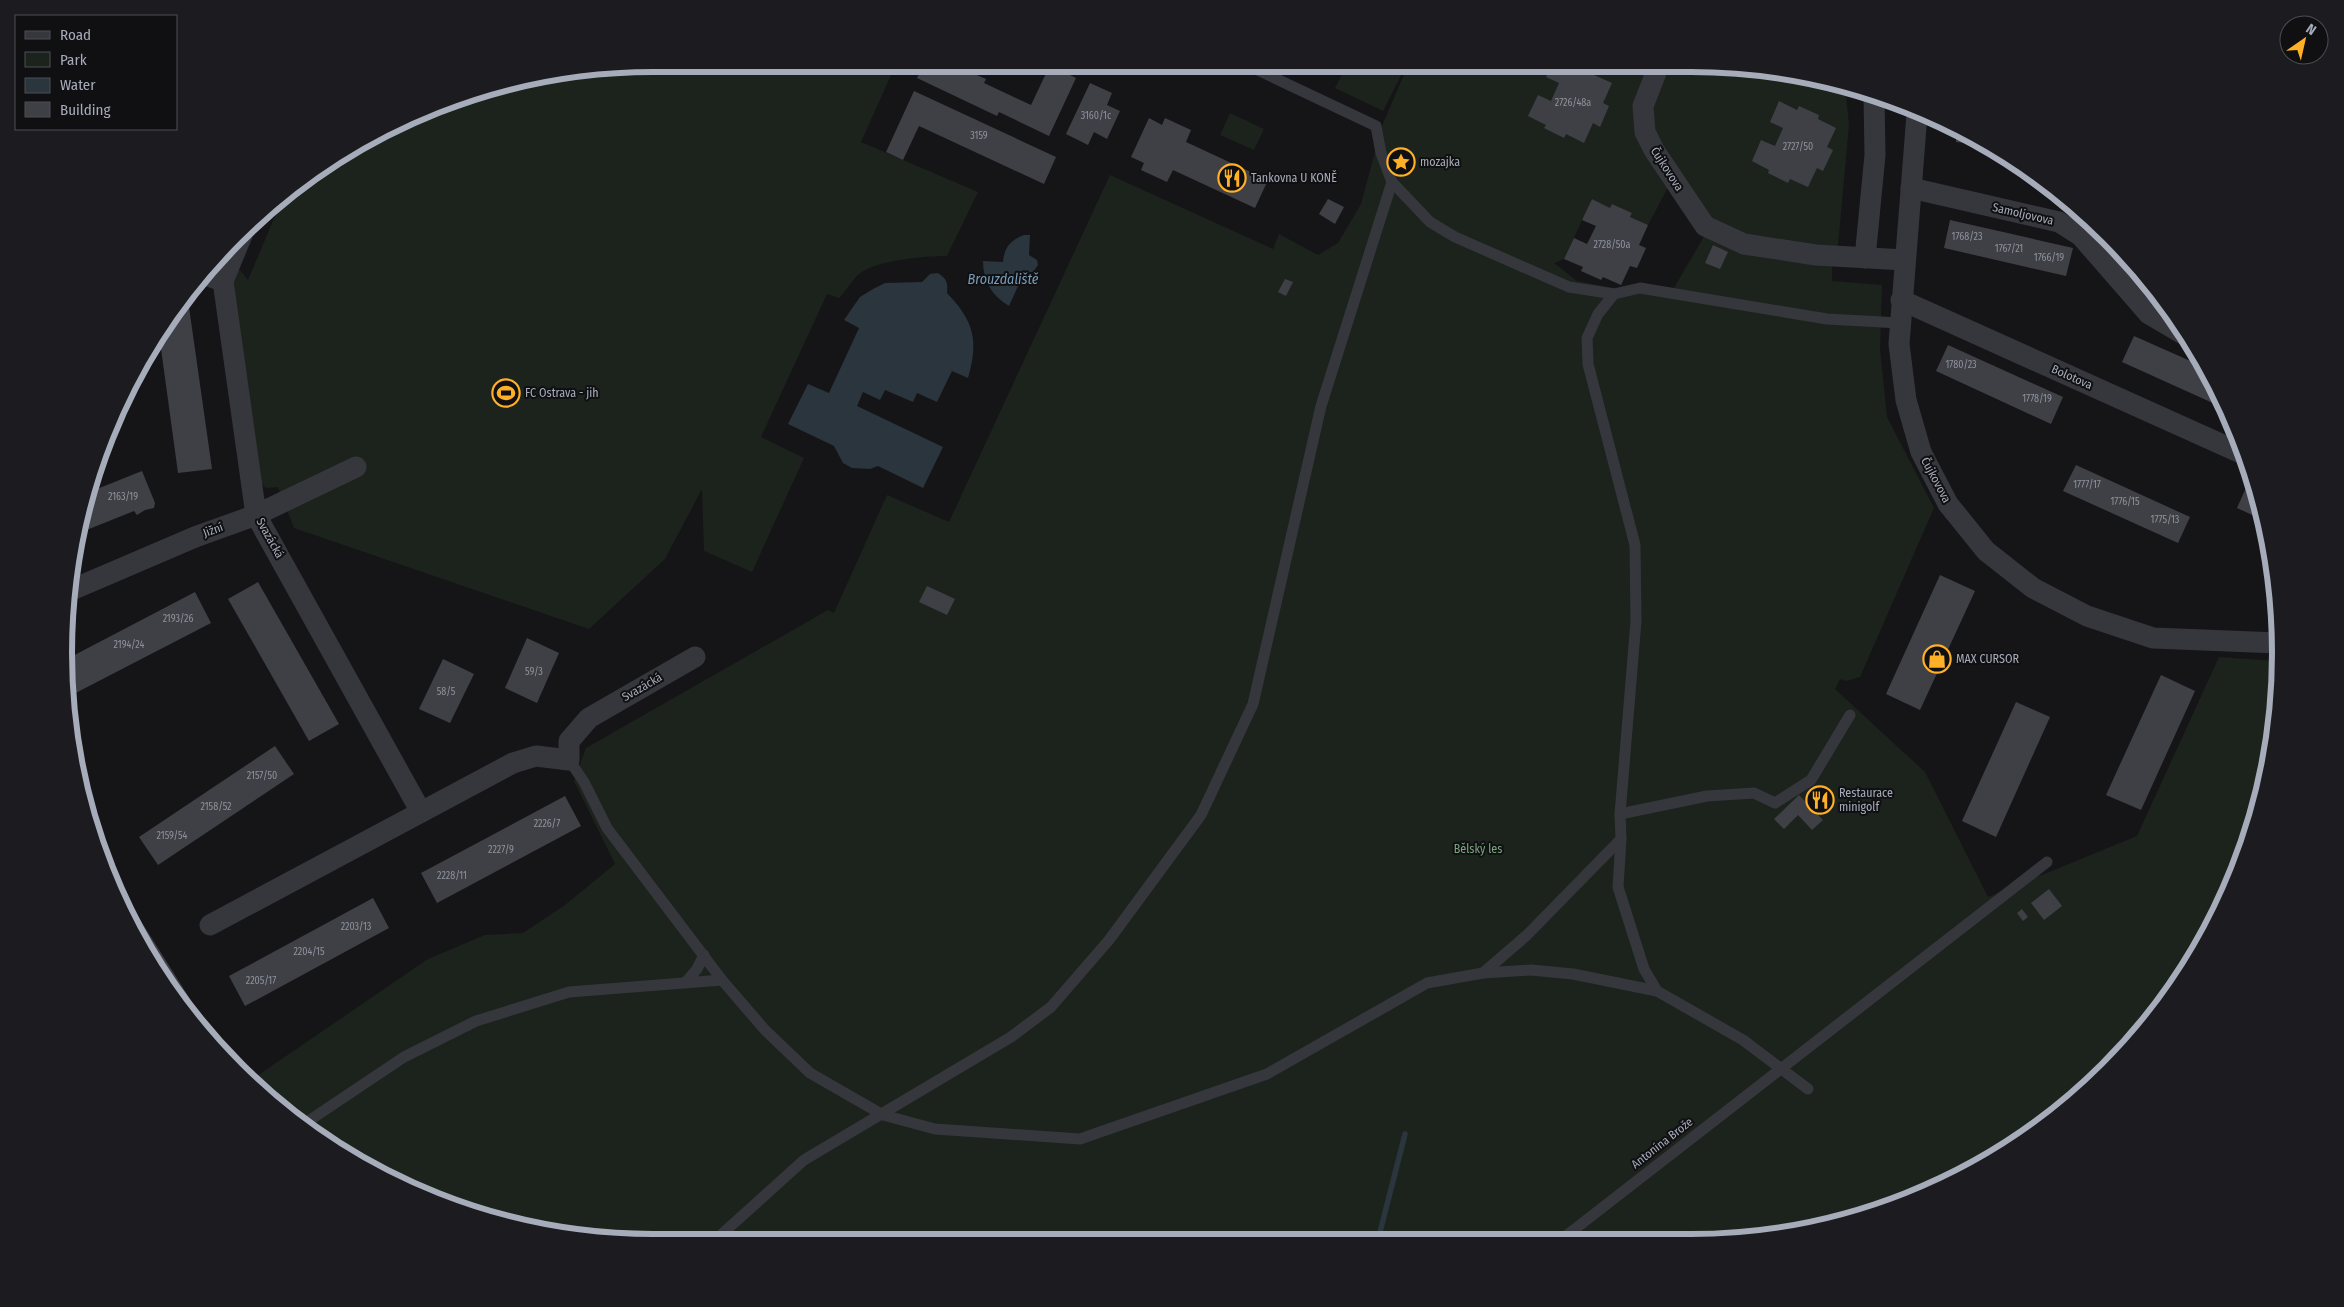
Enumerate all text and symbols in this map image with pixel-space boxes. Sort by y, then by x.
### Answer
legend [15,15,178,130]
north arrow [2279,15,2329,65]
text: N [2303,20,2319,39]
text: Road [60,26,91,44]
text: Park [60,51,87,69]
text: Water [60,76,96,94]
house number: 2726/48a [1555,97,1591,109]
text: Building [60,101,111,119]
house number: 3160/1c [1081,110,1112,122]
house number: 3159 [970,130,988,142]
house number: 2727/50 [1783,141,1813,153]
street label: Čujkovova [1648,144,1687,194]
place icon: mozajka [1386,147,1416,177]
place label: mozajka [1420,155,1460,169]
restaurant icon: Tankovna U KONĚ [1217,163,1247,193]
place label: Tankovna U KONĚ [1251,170,1337,185]
street label: Samoljovova [1991,200,2055,228]
house number: 1768/23 [1952,231,1983,243]
house number: 2728/50a [1594,239,1631,251]
house number: 1767/21 [1995,243,2023,255]
house number: 1766/19 [2034,252,2064,264]
water label: Brouzdaliště [968,271,1039,288]
house number: 1780/23 [1945,359,1977,371]
street label: Bolotova [2049,362,2095,392]
sports icon: FC Ostrava - jih [491,378,521,408]
place label: FC Ostrava - jih [525,386,599,400]
house number: 1778/19 [2022,393,2052,405]
street label: Čujkovova [1918,454,1955,505]
house number: 1777/17 [2073,479,2101,491]
house number: 2163/19 [108,491,138,503]
house number: 1776/15 [2110,496,2140,508]
house number: 1775/13 [2151,514,2180,526]
street label: Svazácká [253,515,287,561]
street label: Jižní [201,520,225,540]
house number: 2193/26 [163,613,193,625]
house number: 2194/24 [114,639,145,651]
shop icon: MAX CURSOR [1922,644,1952,674]
place label: MAX CURSOR [1956,652,2019,666]
house number: 59/3 [525,666,543,678]
street label: Svazácká [620,670,665,704]
house number: 58/5 [437,686,456,698]
house number: 2157/50 [247,770,277,782]
restaurant icon: Restaurace minigolf [1805,785,1835,815]
place label: Restaurace minigolf [1839,786,1893,814]
house number: 2158/52 [200,801,232,813]
house number: 2226/7 [534,818,560,830]
house number: 2159/54 [157,830,188,842]
park label: Bělský les [1454,842,1502,856]
house number: 2227/9 [488,844,514,856]
house number: 2228/11 [437,870,467,882]
house number: 2203/13 [341,921,372,933]
house number: 2204/15 [293,946,325,958]
house number: 2205/17 [246,975,276,987]
street label: Antonína Brože [1628,1115,1696,1171]

